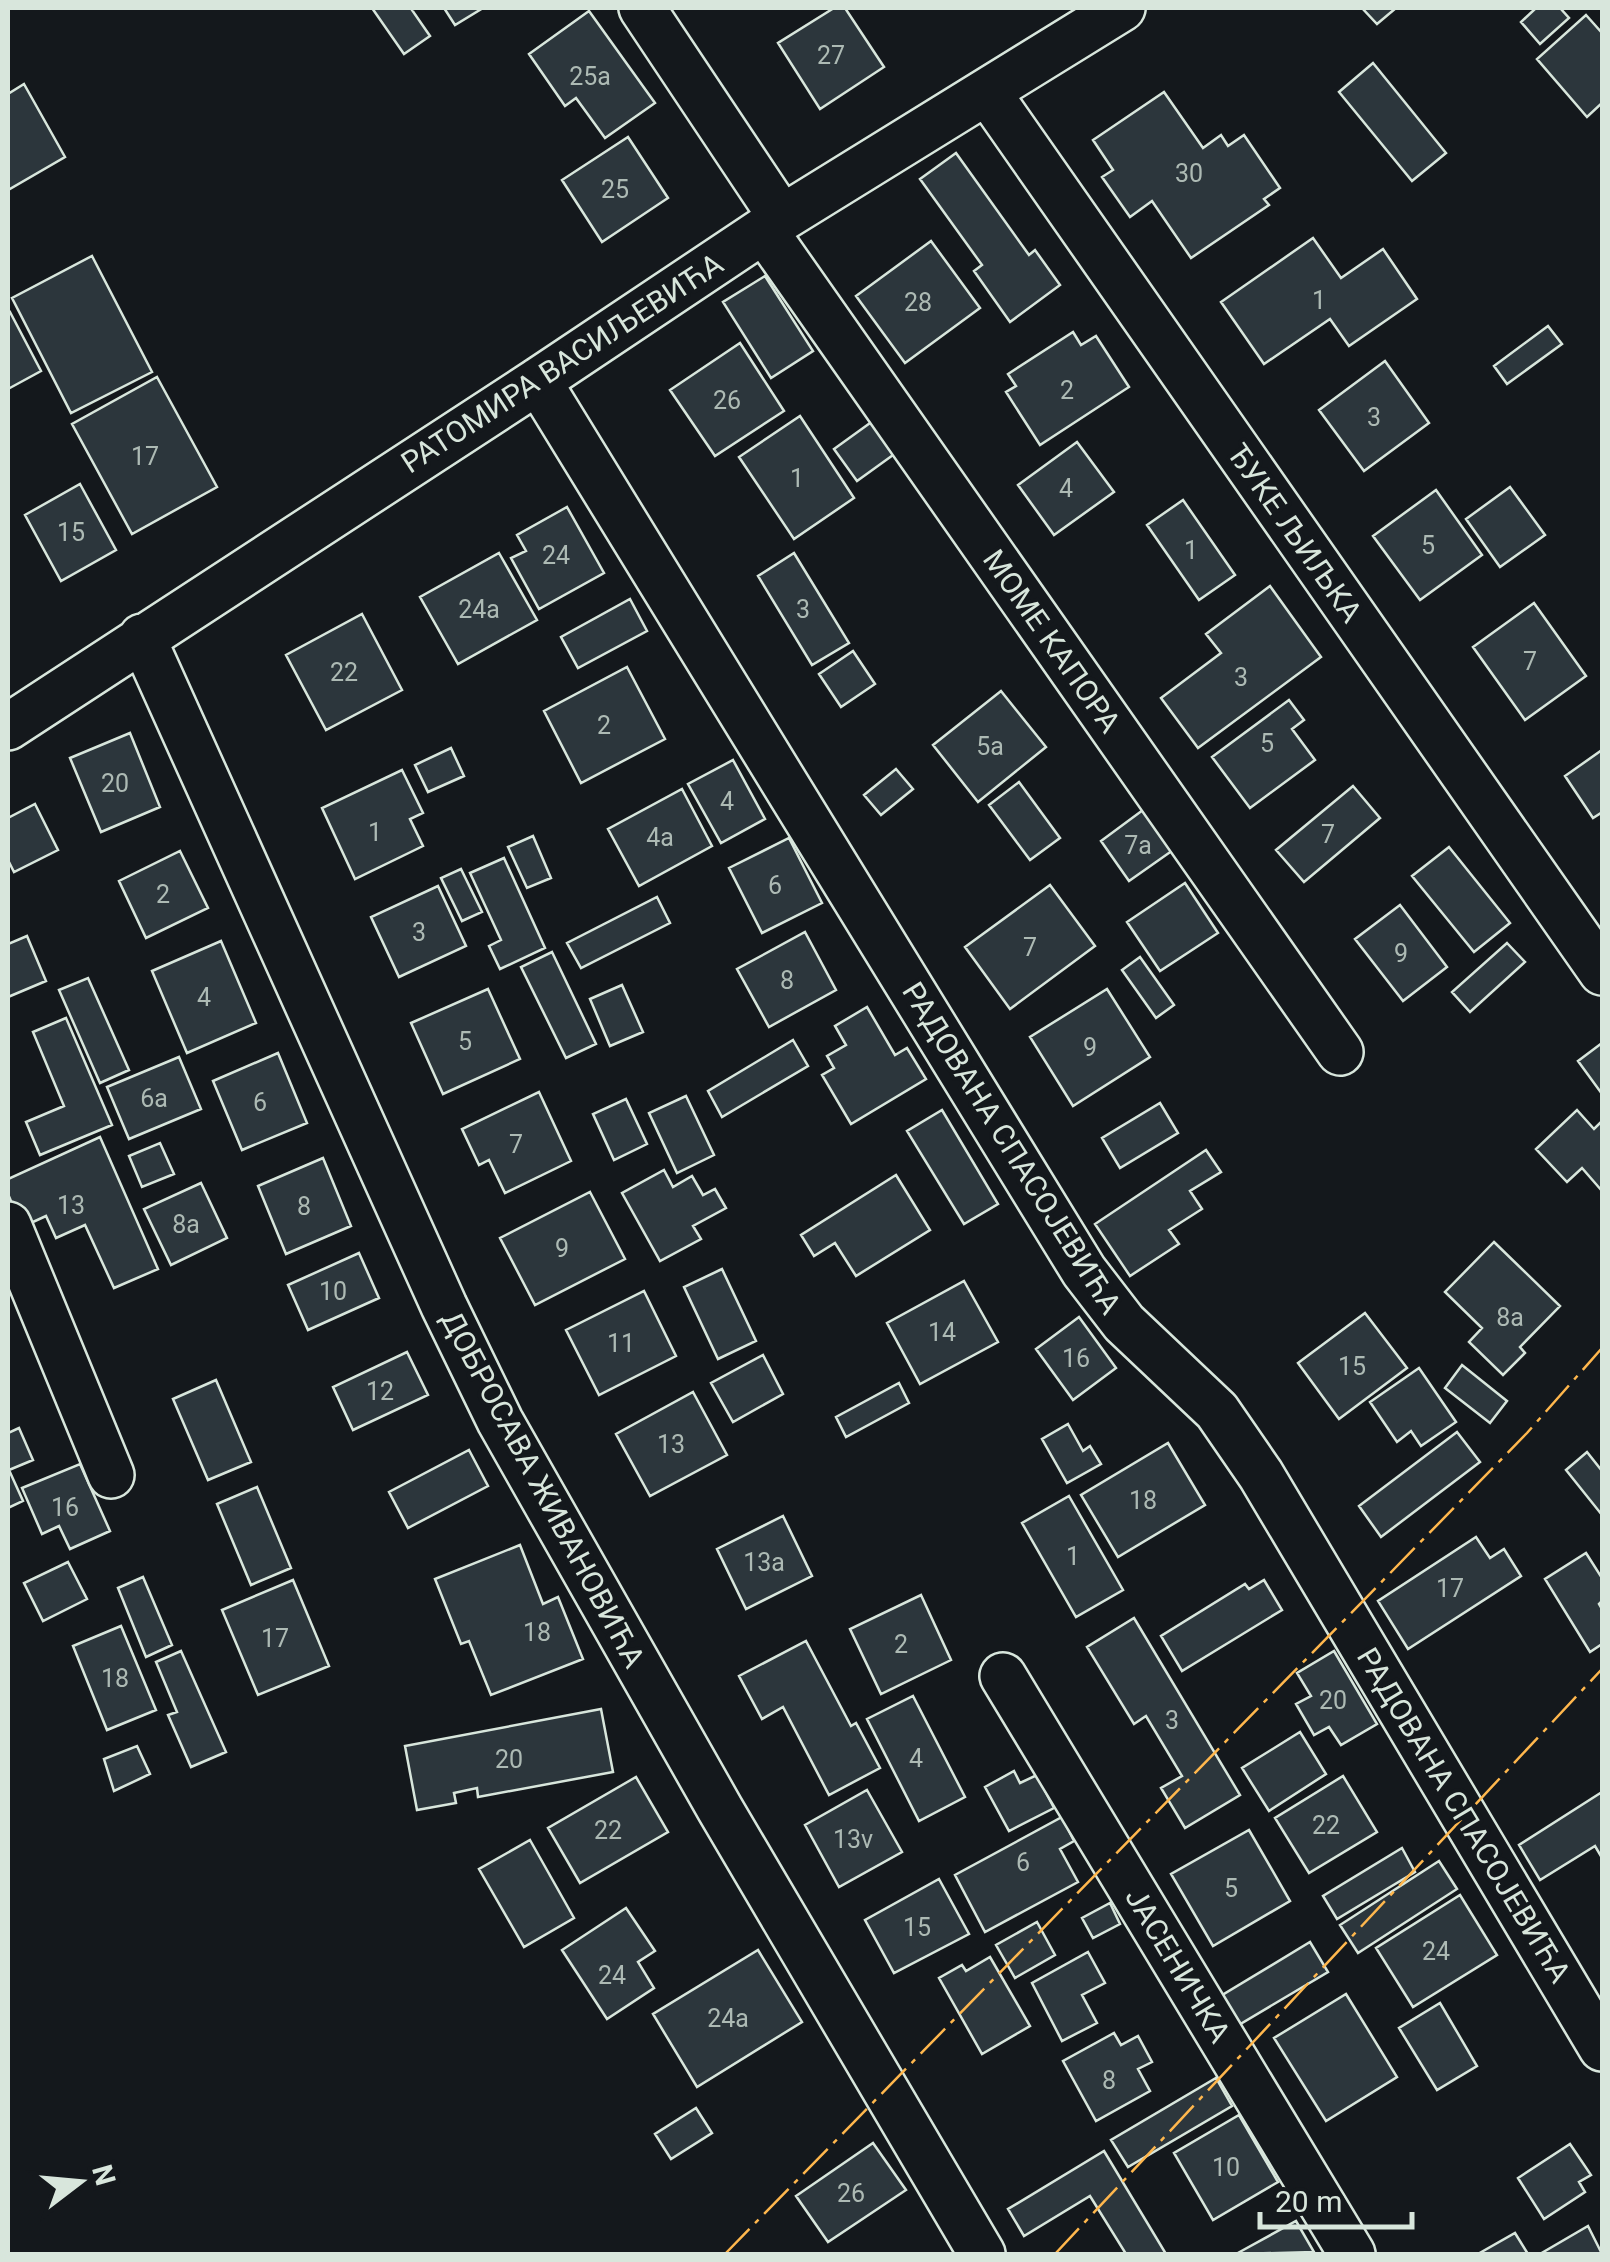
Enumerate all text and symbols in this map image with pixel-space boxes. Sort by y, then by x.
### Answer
house number: 27 [817,41,845,70]
house number: 25a [569,62,611,91]
house number: 30 [1175,159,1203,188]
house number: 25 [601,175,629,204]
street label: РАТОМИРА ВАСИЉЕВИЋА [395,246,730,480]
house number: 1 [1312,286,1326,315]
house number: 28 [904,288,932,317]
house number: 2 [1060,376,1074,405]
house number: 26 [713,386,741,415]
house number: 3 [1367,403,1381,432]
street label: ЂУКЕ ЉИЉКА [1221,437,1370,629]
house number: 17 [131,442,159,471]
house number: 1 [790,464,804,493]
house number: 4 [1059,474,1073,503]
house number: 15 [57,518,85,547]
house number: 5 [1421,531,1435,560]
house number: 1 [1184,536,1198,565]
house number: 24 [542,541,570,570]
street label: МОМЕ КАПОРА [976,543,1128,739]
house number: 24a [458,595,500,624]
house number: 3 [796,595,810,624]
house number: 7 [1523,647,1537,676]
house number: 22 [330,658,358,687]
house number: 3 [1234,663,1248,692]
house number: 2 [597,711,611,740]
house number: 5 [1260,729,1274,758]
house number: 5a [976,732,1004,761]
house number: 20 [101,769,129,798]
house number: 4 [720,787,734,816]
house number: 1 [368,818,382,847]
house number: 7 [1321,820,1335,849]
house number: 4a [646,823,674,852]
house number: 7a [1124,831,1152,860]
house number: 6 [768,871,782,900]
house number: 2 [156,880,170,909]
house number: 3 [412,918,426,947]
house number: 7 [1023,933,1037,962]
house number: 9 [1394,939,1408,968]
house number: 8 [780,966,794,995]
street label: РАДОВАНА СПАСОЈЕВИЋА [895,976,1129,1321]
house number: 4 [197,983,211,1012]
house number: 5 [458,1027,472,1056]
house number: 9 [1083,1033,1097,1062]
house number: 6a [140,1084,168,1113]
house number: 6 [253,1088,267,1117]
house number: 7 [509,1130,523,1159]
house number: 13 [57,1191,85,1220]
house number: 8 [297,1192,311,1221]
house number: 8a [172,1210,200,1239]
house number: 9 [555,1234,569,1263]
house number: 10 [319,1277,347,1306]
house number: 8a [1496,1303,1524,1332]
street label: ДОБРОСАВА ЖИВАНОВИЋА [434,1305,652,1674]
house number: 14 [928,1318,956,1347]
house number: 11 [607,1329,635,1358]
house number: 16 [1062,1344,1090,1373]
house number: 15 [1338,1352,1366,1381]
house number: 12 [366,1377,394,1406]
house number: 13 [657,1430,685,1459]
house number: 18 [1129,1486,1157,1515]
house number: 16 [51,1493,79,1522]
house number: 1 [1066,1542,1080,1571]
house number: 13a [743,1548,785,1577]
house number: 17 [1436,1574,1464,1603]
house number: 18 [523,1618,551,1647]
house number: 17 [261,1624,289,1653]
house number: 2 [894,1630,908,1659]
street label: РАДОВАНА СПАСОЈЕВИЋА [1350,1641,1578,1989]
house number: 18 [101,1664,129,1693]
house number: 20 [1319,1686,1347,1715]
house number: 3 [1165,1706,1179,1735]
house number: 4 [909,1744,923,1773]
house number: 20 [495,1745,523,1774]
house number: 22 [1312,1811,1340,1840]
house number: 22 [594,1816,622,1845]
house number: 13v [833,1825,873,1854]
house number: 6 [1016,1848,1030,1877]
house number: 5 [1224,1874,1238,1903]
street label: ЈАСЕНИЧКА [1118,1881,1238,2049]
house number: 15 [903,1913,931,1942]
house number: 24 [1422,1937,1450,1966]
house number: 24 [598,1961,626,1990]
house number: 24a [707,2004,749,2033]
house number: 8 [1102,2066,1116,2095]
north arrow [30,2132,130,2232]
house number: 10 [1212,2153,1240,2182]
text: N [85,2161,122,2189]
scale bar [1260,2167,1412,2229]
house number: 26 [837,2179,865,2208]
text: 20 m [1275,2184,1342,2219]

